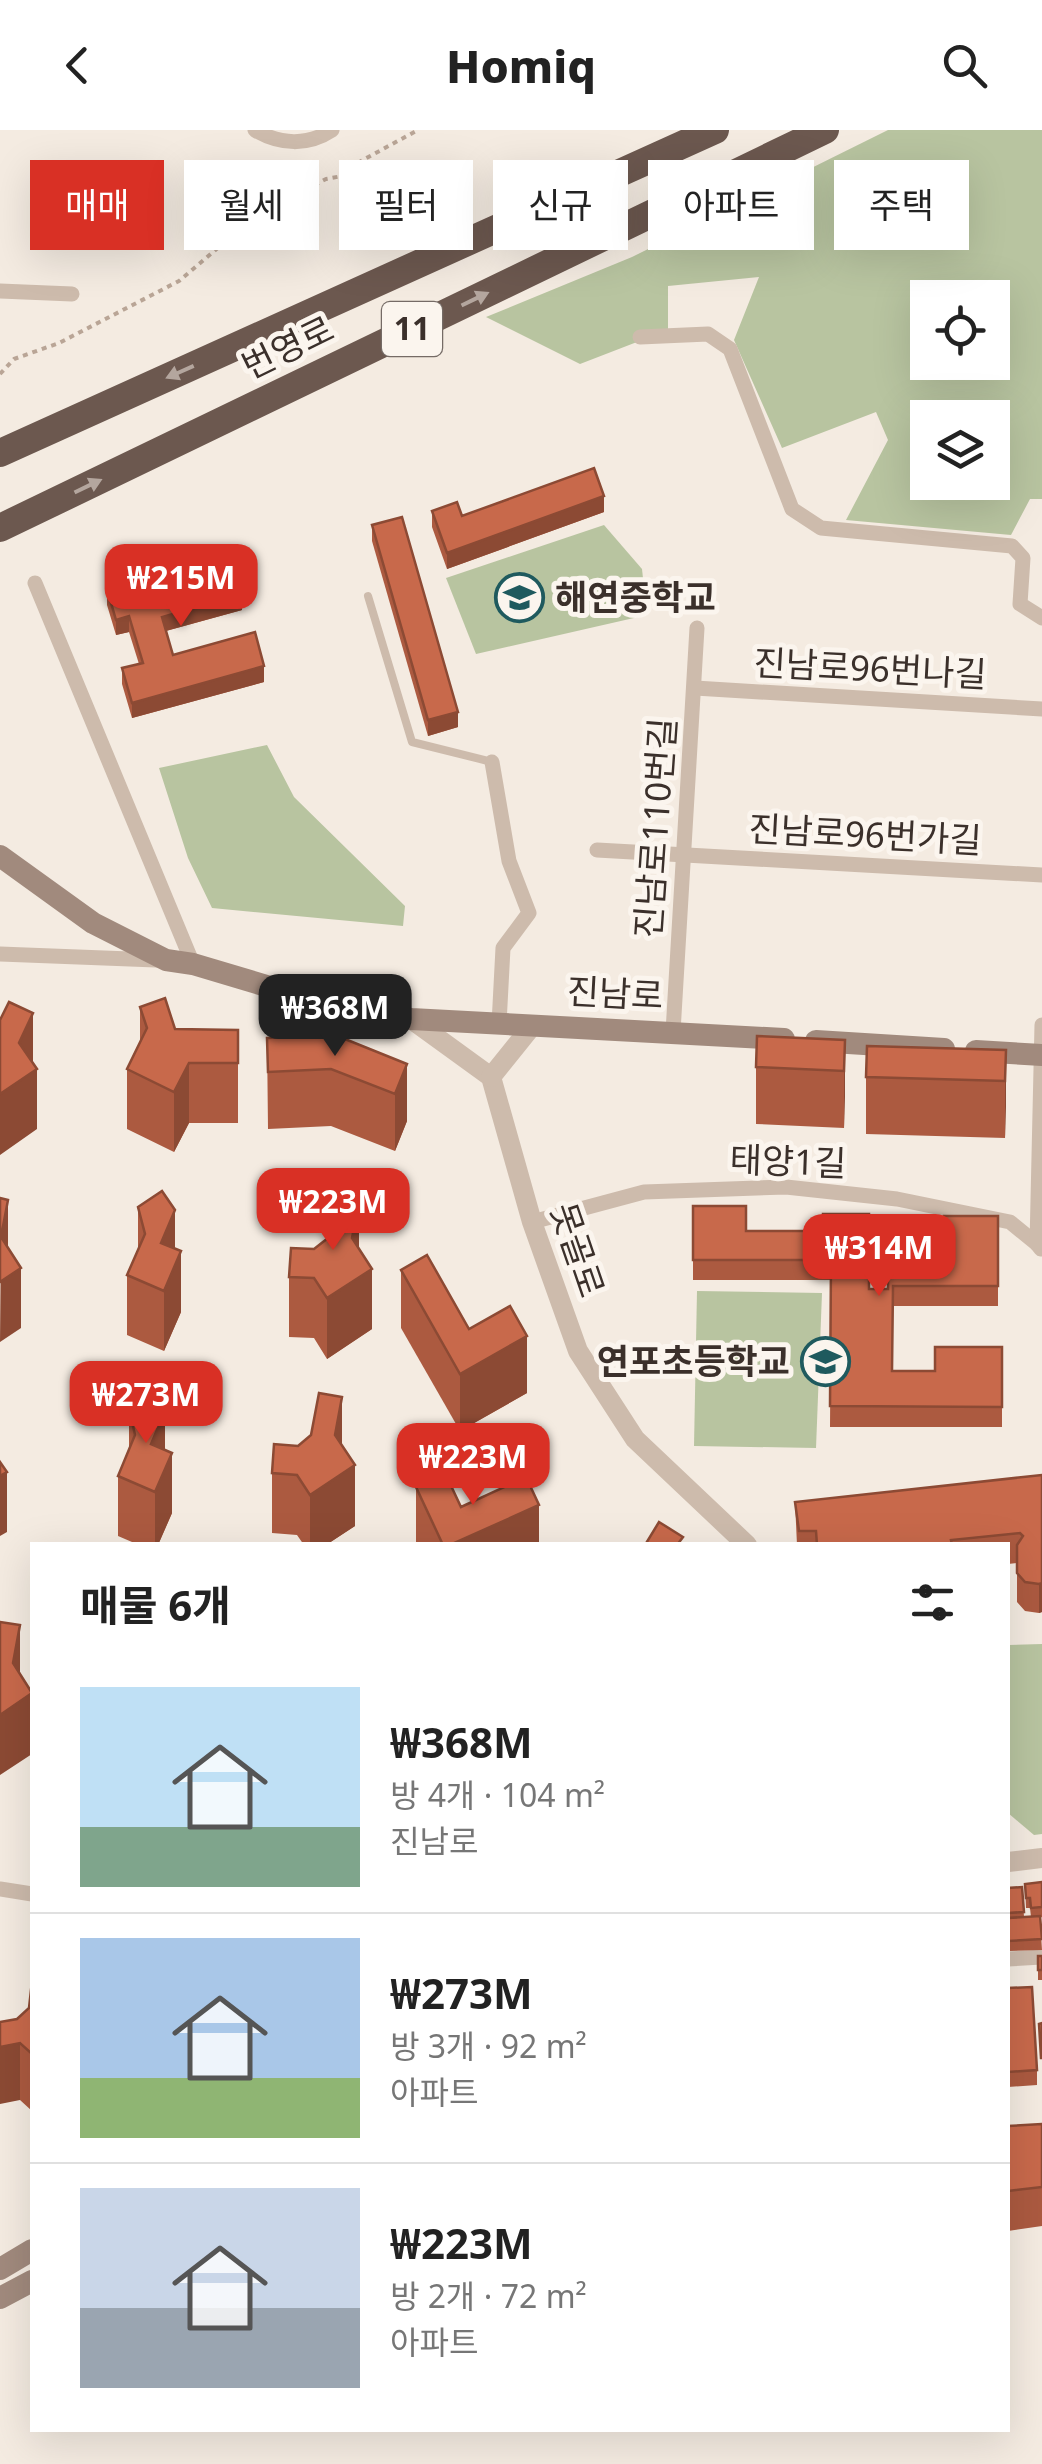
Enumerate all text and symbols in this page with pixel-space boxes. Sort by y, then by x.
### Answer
text: Homiq [446,35,596,96]
icon: back [50,38,105,93]
icon: search [937,38,992,93]
chip: 매매 [30,160,164,250]
chip: 월세 [184,160,319,250]
chip: 필터 [339,160,473,250]
chip: 신규 [493,160,628,250]
chip: 아파트 [648,160,814,250]
chip: 주택 [834,160,969,250]
map controls [910,280,1010,500]
button: locate [910,280,1010,380]
one-way arrow [461,291,490,308]
road number: 11 [382,302,442,356]
street label: 번영로 [234,304,341,389]
one-way arrow [165,363,194,380]
button: layers [910,400,1010,500]
one-way arrow [74,478,103,495]
pin: ₩215M [111,544,251,629]
text: ₩215M [127,555,235,598]
school or university icon: 해연중학교 [494,572,546,624]
place label: 해연중학교 [555,573,716,620]
street label: 진남로96번나길 [752,638,988,697]
street label: 진남로110번길 [623,716,686,940]
street label: 진남로96번가길 [747,804,983,863]
street label: 진남로 [566,967,665,1018]
pin: ₩368M [265,974,405,1059]
text: ₩368M [281,985,389,1028]
street label: 태양1길 [729,1135,847,1186]
pin: ₩223M [263,1168,403,1253]
text: ₩223M [279,1179,387,1222]
street label: 못골로 [540,1196,616,1303]
pin: ₩314M [809,1214,949,1299]
text: ₩314M [825,1225,933,1268]
school or university icon: 연포초등학교 [799,1336,851,1388]
place label: 연포초등학교 [597,1337,790,1384]
pin: ₩273M [76,1361,216,1446]
text: ₩273M [92,1372,200,1415]
pin: ₩223M [403,1423,543,1508]
text: ₩223M [419,1434,527,1477]
icon: filters [905,1575,960,1630]
text: 매물 6개 [80,1576,231,1633]
text: ₩368M [390,1713,533,1770]
icon: home [160,1727,280,1847]
text: 방 4개 · 104 m² [390,1773,605,1816]
text: 진남로 [390,1819,478,1862]
text: ₩273M [390,1964,533,2021]
icon: home [160,1978,280,2098]
text: 방 3개 · 92 m² [390,2024,587,2067]
text: 아파트 [390,2070,478,2113]
text: ₩223M [390,2214,533,2271]
icon: home [160,2228,280,2348]
text: 방 2개 · 72 m² [390,2274,587,2317]
text: 아파트 [390,2320,478,2363]

